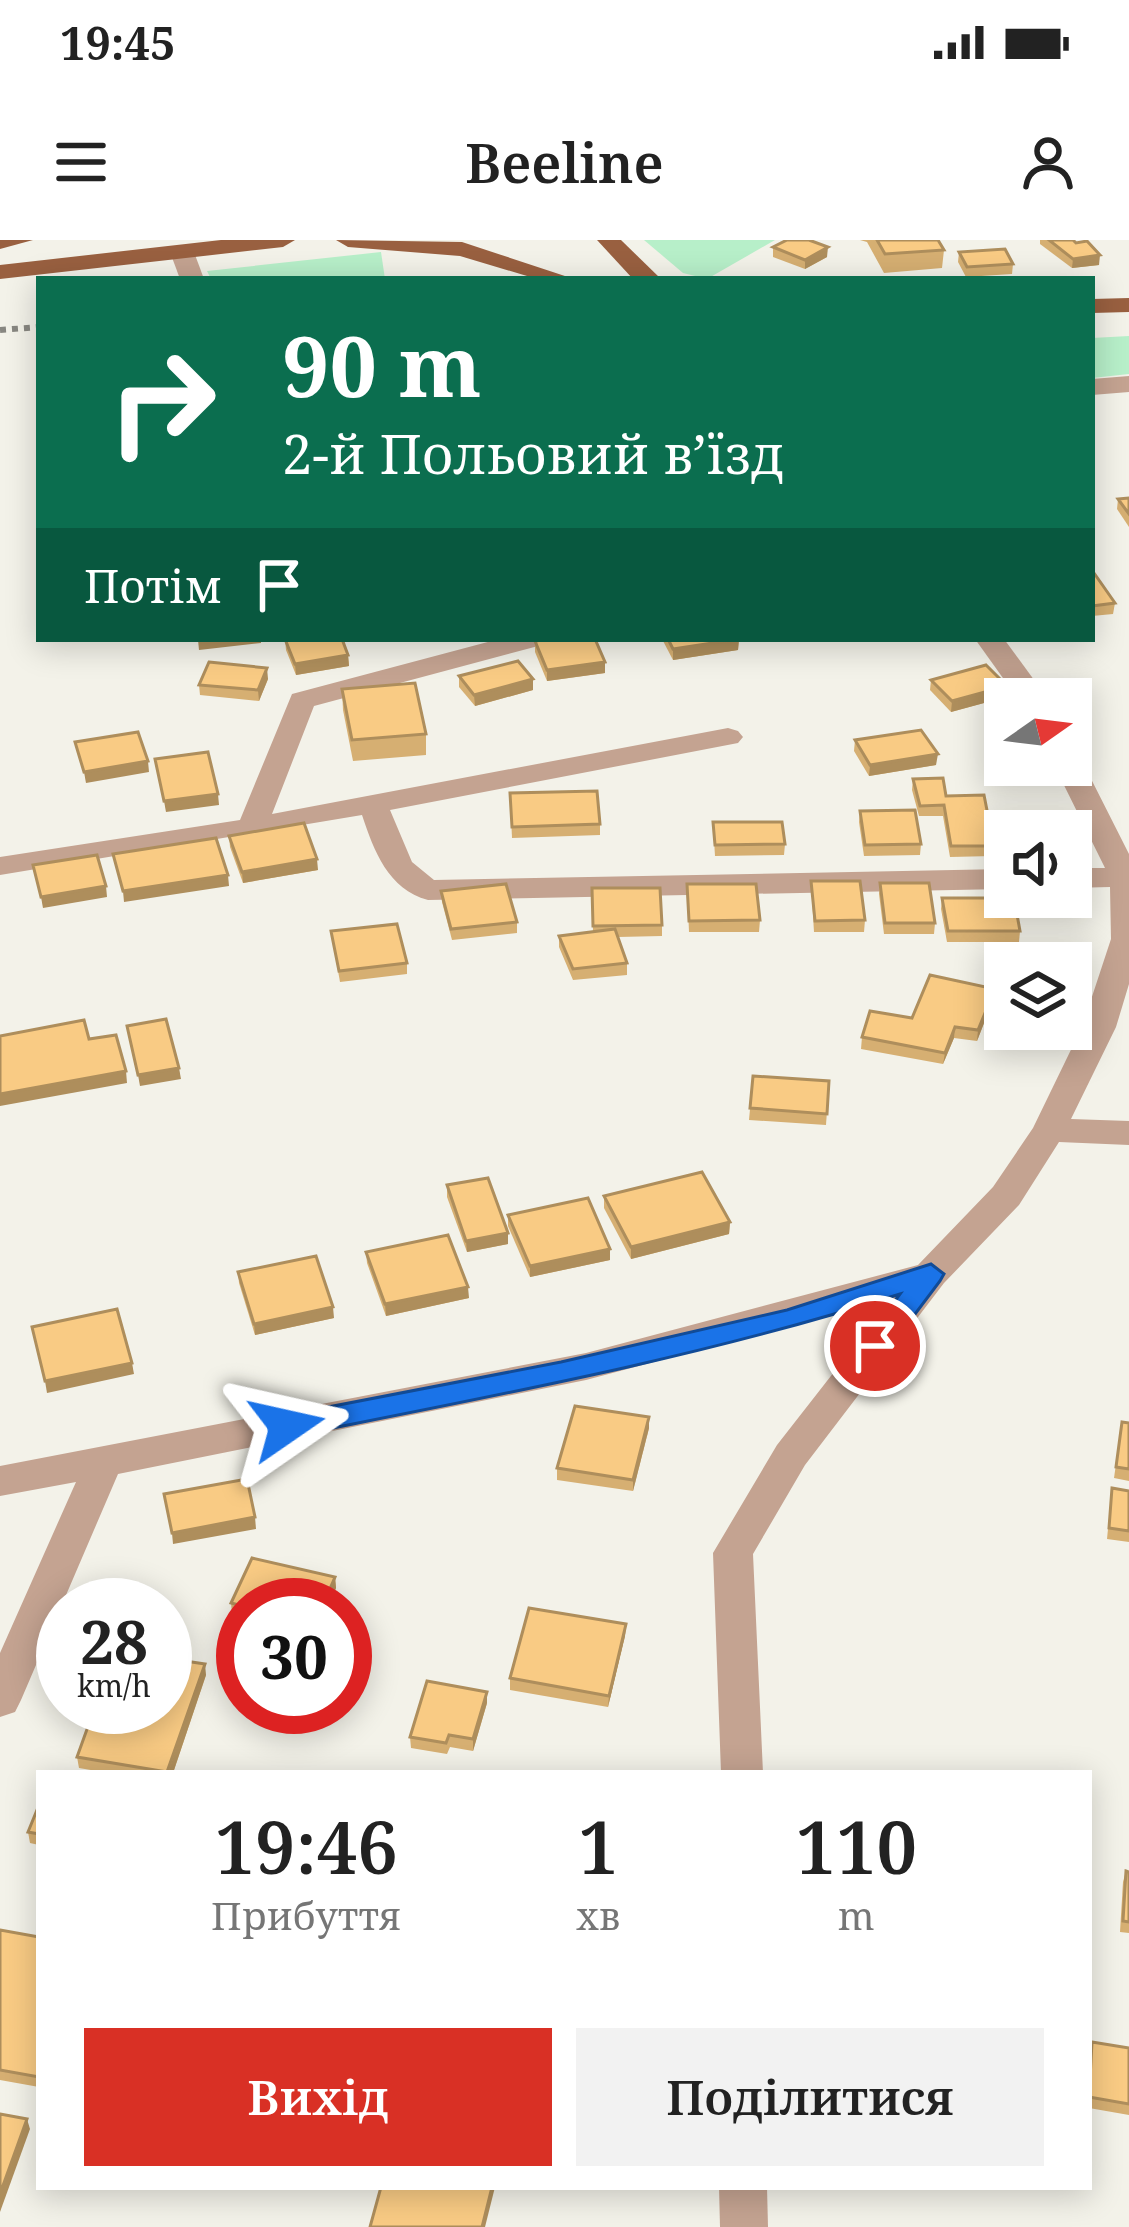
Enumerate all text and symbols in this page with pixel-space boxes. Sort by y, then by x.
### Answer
text: 19:45 [60,12,175,73]
text: Beeline [465,125,664,199]
icon: menu [48,129,114,195]
icon: person [1015,129,1081,195]
text: 90 m [282,307,482,422]
icon: right [84,324,240,480]
text: 2-й Польовий в’їзд [282,416,784,490]
icon: arrive [246,552,312,618]
text: Потім [84,555,222,616]
north arrow [984,678,1092,786]
map controls [984,678,1092,1050]
button: sound [984,810,1092,918]
button: layers [984,942,1092,1050]
pin [824,1295,926,1397]
icon: arrive [842,1313,908,1379]
position arrow [224,1363,350,1489]
speed limit sign: 30 [216,1578,372,1734]
text: 28 [80,1600,148,1682]
text: km/h [77,1665,151,1706]
text: 19:46 [214,1797,398,1895]
text: 1 [578,1797,619,1895]
text: 110 [795,1797,917,1895]
text: Прибуття [211,1888,401,1941]
text: хв [576,1888,620,1941]
text: m [838,1888,875,1941]
button: Вихід [84,2028,552,2166]
button: Поділитися [576,2028,1044,2166]

